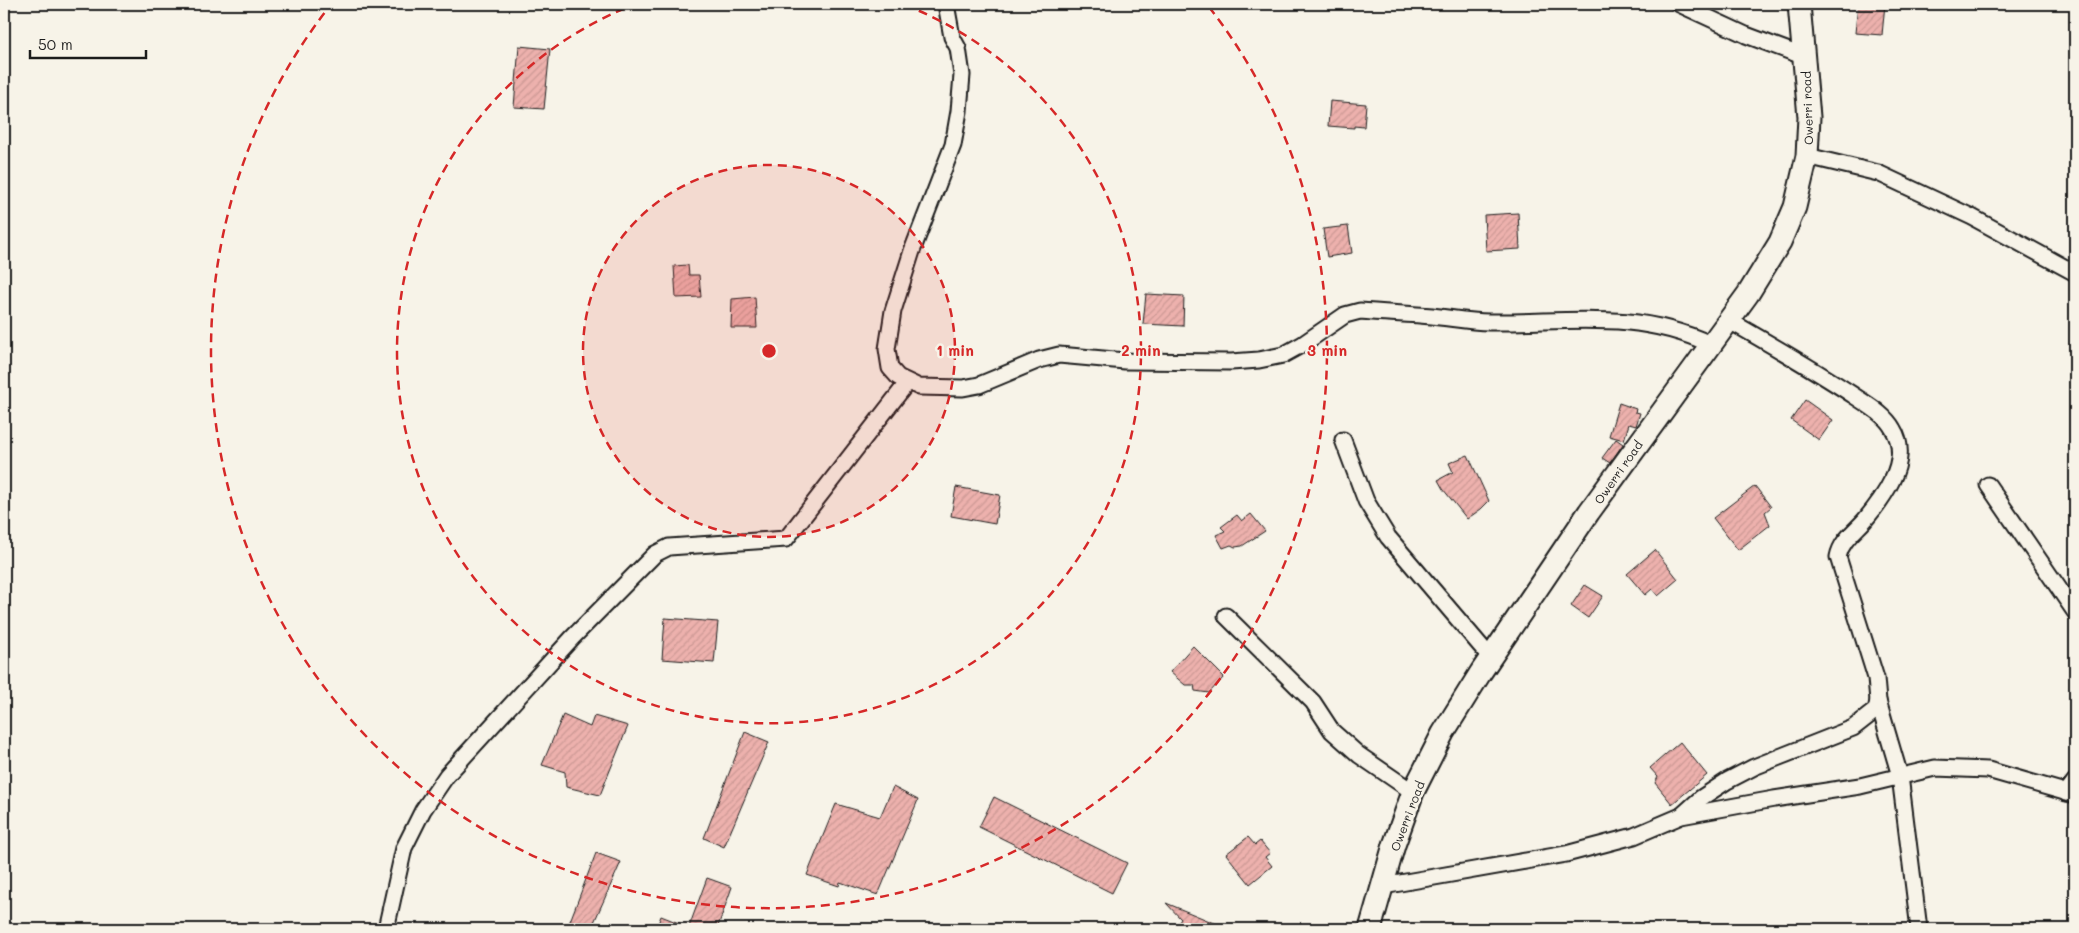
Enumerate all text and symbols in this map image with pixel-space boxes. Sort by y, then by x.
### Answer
scale bar [30,28,146,60]
text: 50 m [38,34,73,54]
street label: Owerri road [1798,70,1816,145]
text: 1 min [936,340,974,360]
text: 2 min [1121,340,1161,360]
text: 3 min [1307,340,1347,360]
centre of rings [760,342,778,360]
street label: Owerri road [1590,437,1646,507]
street label: Owerri road [1386,778,1428,853]

